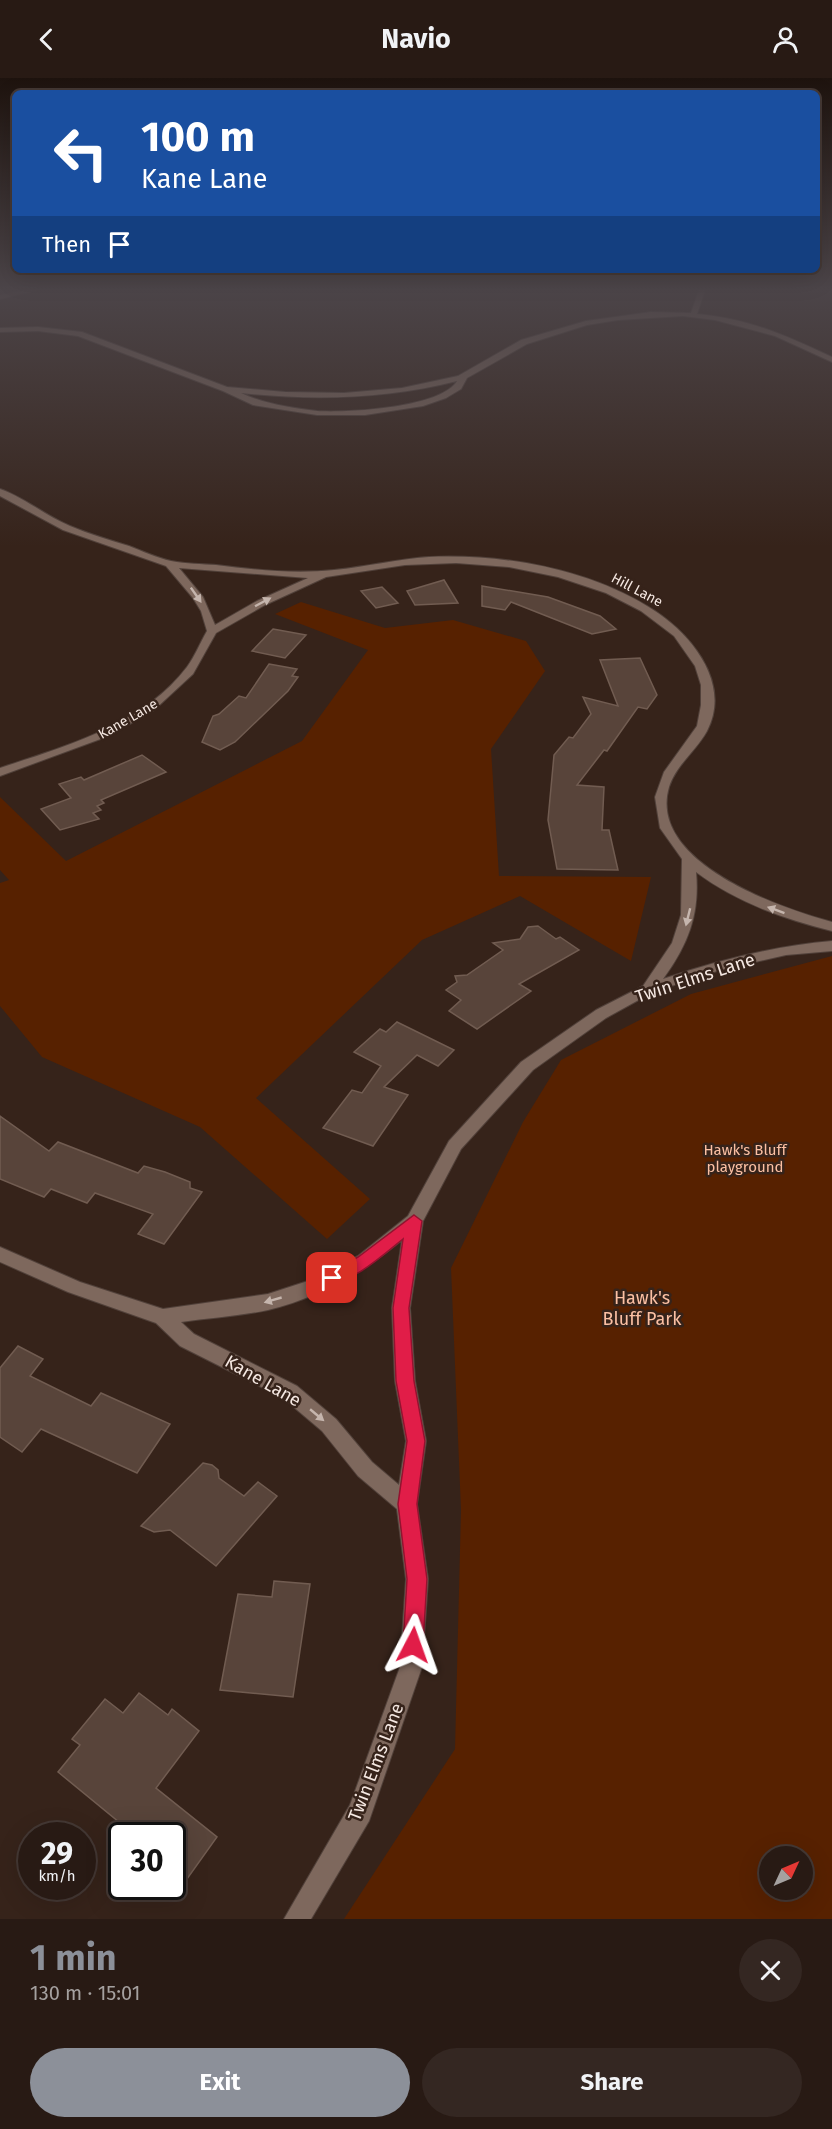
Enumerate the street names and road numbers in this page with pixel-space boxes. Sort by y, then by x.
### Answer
street label: Hill Lane [608,569,666,611]
street label: Kane Lane [95,695,161,743]
street label: Twin Elms Lane [632,948,758,1008]
street label: Kane Lane [221,1350,305,1412]
street label: Twin Elms Lane [343,1700,409,1824]

